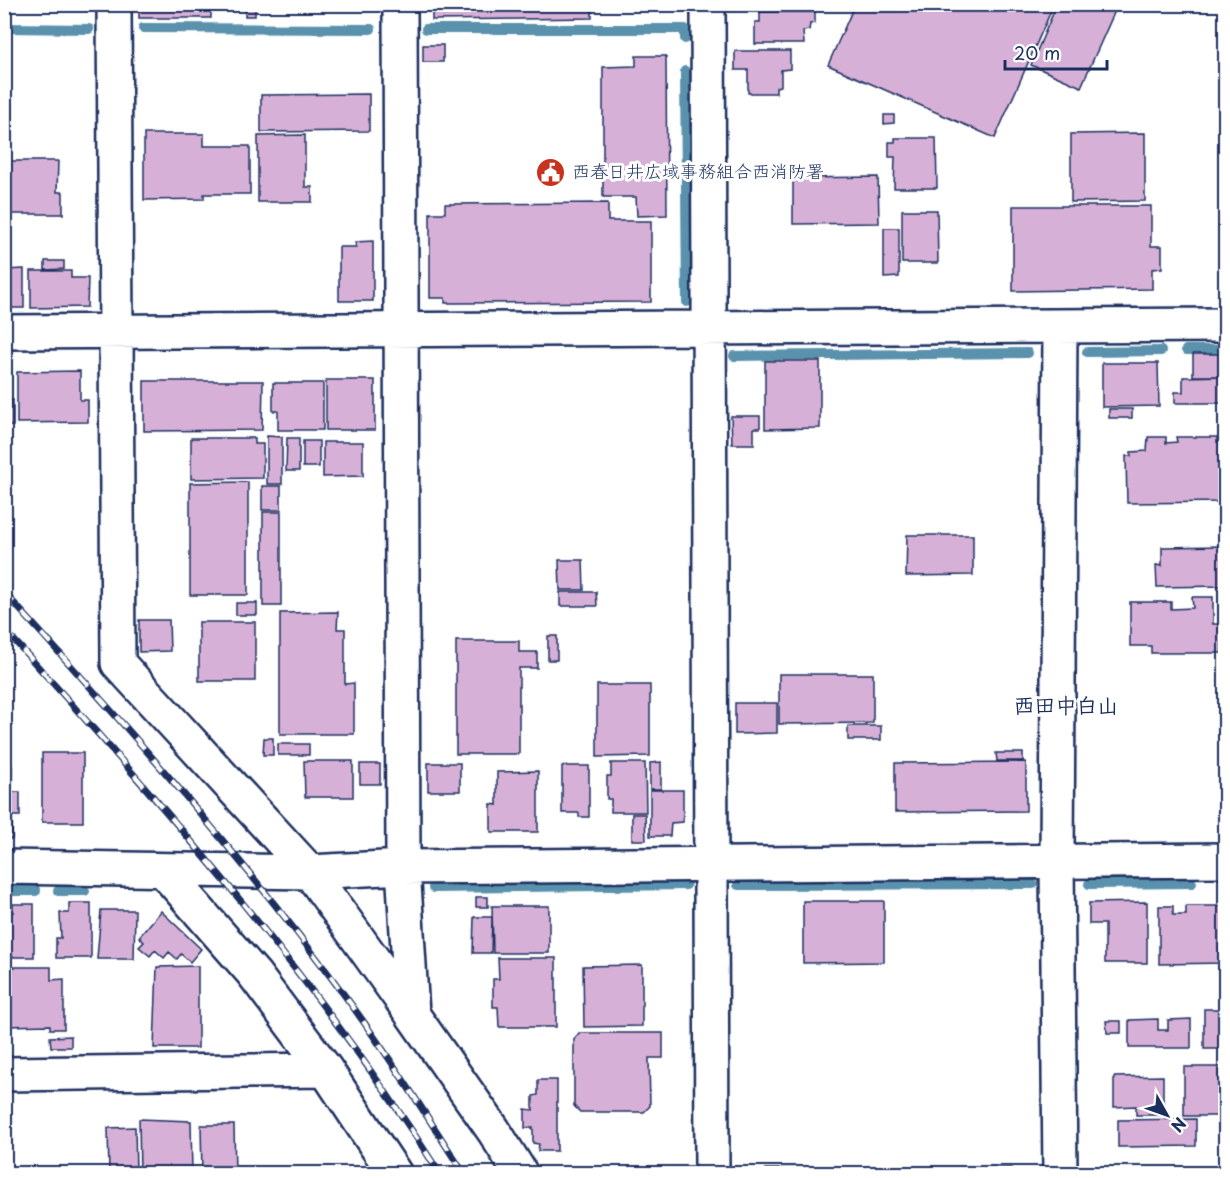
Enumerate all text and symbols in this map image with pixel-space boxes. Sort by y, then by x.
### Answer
scale bar [1005,33,1107,71]
text: 20 m [1014,39,1060,66]
public building icon: 西春日井広域事務組合西消防署 [535,156,567,188]
place label: 西春日井広域事務組合西消防署 [572,157,824,184]
district label: 西田中白山 [1014,688,1119,720]
north arrow [1137,1085,1197,1145]
text: N [1166,1113,1193,1138]

